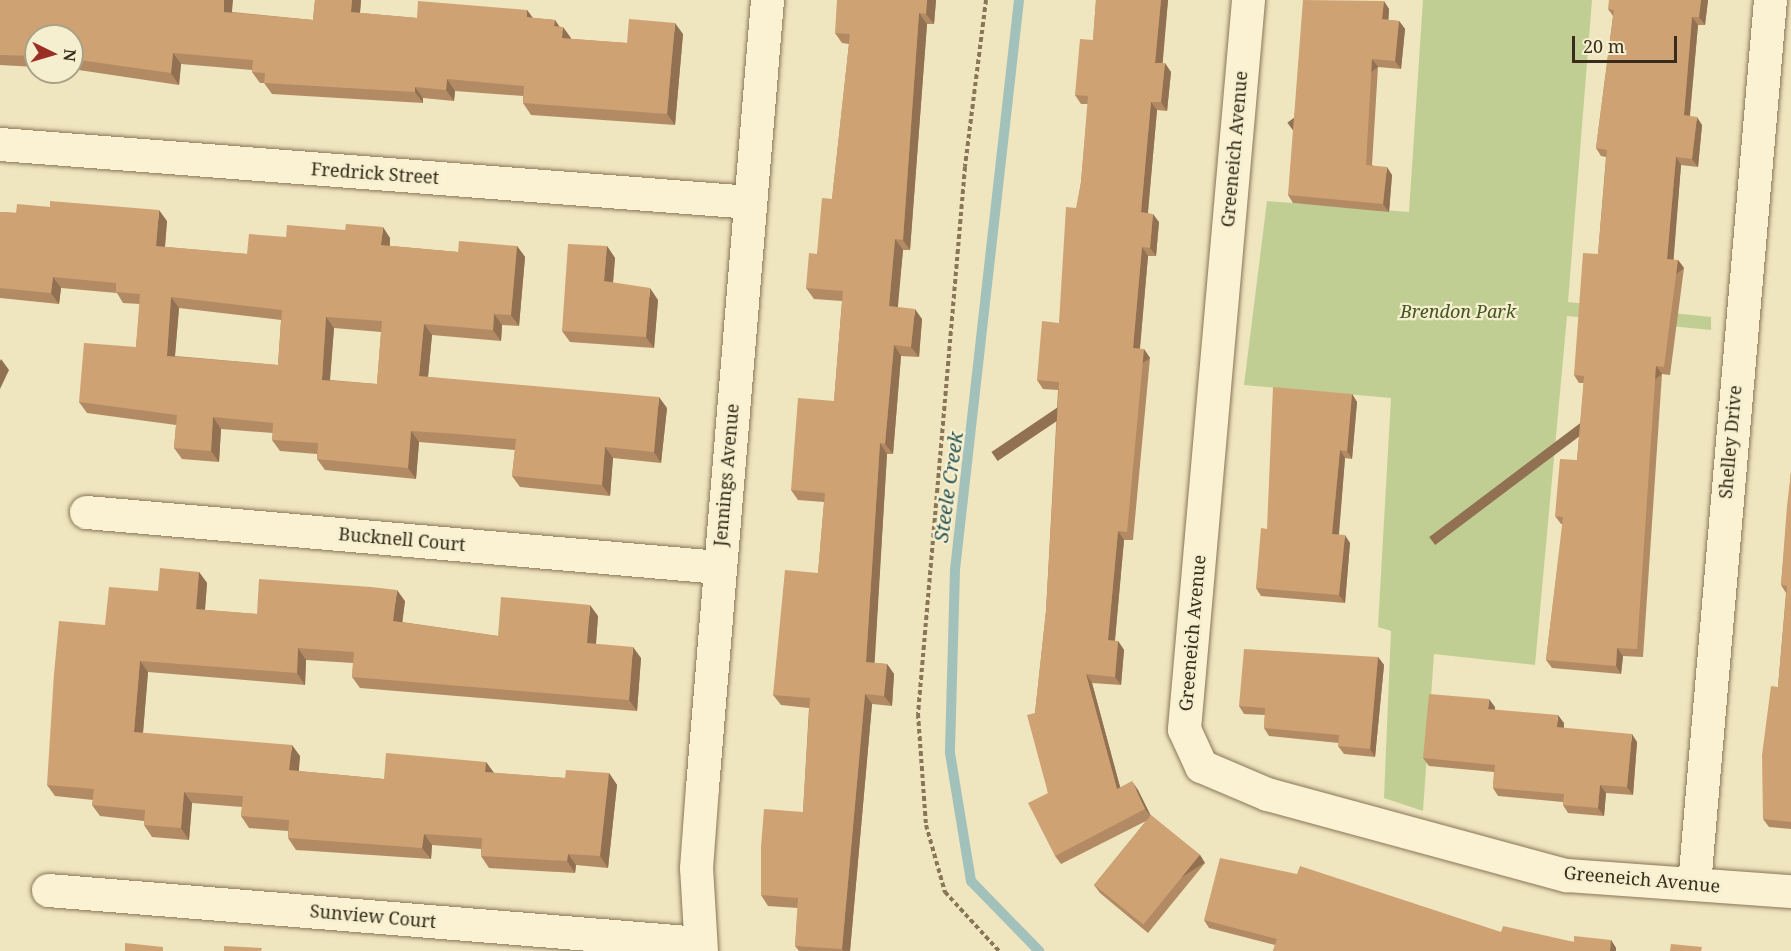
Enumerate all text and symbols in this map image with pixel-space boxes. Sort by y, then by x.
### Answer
north arrow [24,24,84,84]
scale bar [1575,24,1680,62]
text: 20 m [1583,34,1625,58]
text: N [58,48,81,63]
street label: Greeneich Avenue [1216,70,1252,228]
street label: Fredrick Street [310,158,440,188]
park label: Brendon Park [1400,300,1516,322]
street label: Shelley Drive [1714,384,1746,500]
street label: Jennings Avenue [709,403,743,547]
water label: Steele Creek [928,430,968,544]
street label: Bucknell Court [338,523,466,555]
street label: Greeneich Avenue [1174,554,1210,712]
street label: Greeneich Avenue [1563,861,1721,897]
street label: Sunview Court [309,900,437,932]

